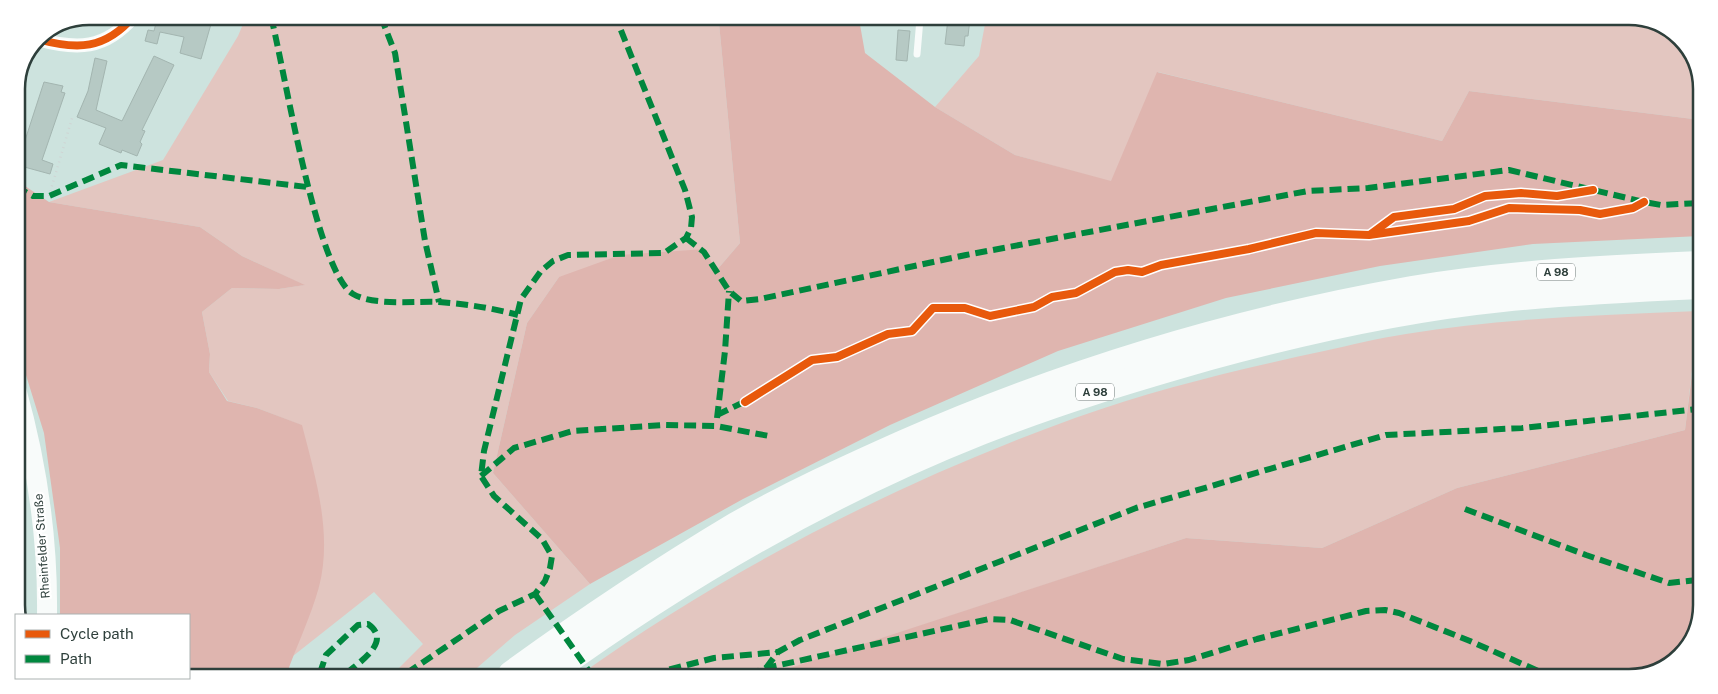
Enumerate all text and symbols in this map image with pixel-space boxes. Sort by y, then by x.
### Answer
road number: A 98 [1537,264,1575,280]
road number: A 98 [1076,384,1114,401]
street label: Rheinfelder Straße [31,493,53,599]
legend [15,614,190,679]
text: Cycle path [60,625,134,642]
text: Path [60,650,92,667]

